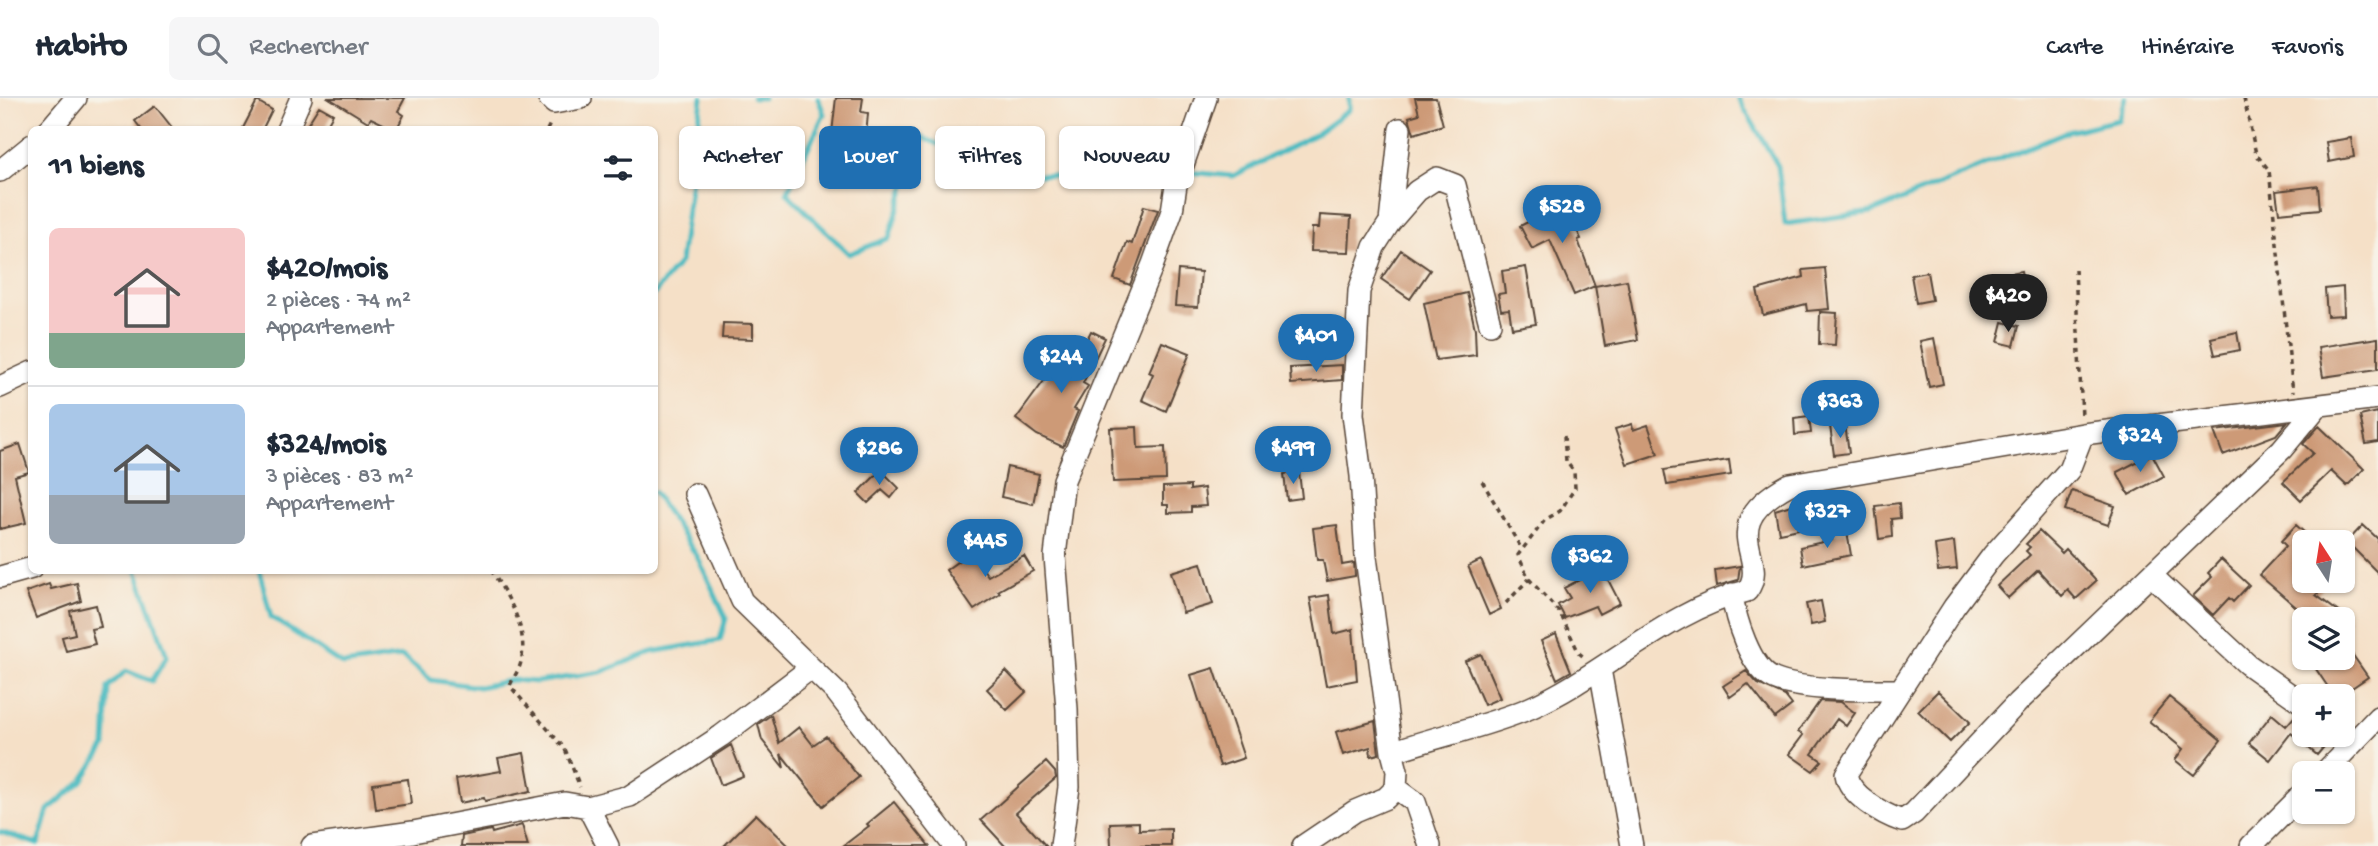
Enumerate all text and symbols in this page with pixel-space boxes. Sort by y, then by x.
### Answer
search box [169,17,659,80]
text: Habito [35,29,127,67]
icon: search [193,29,231,67]
text: Rechercher [249,33,367,64]
text: Carte [2046,34,2103,63]
text: Itinéraire [2141,34,2234,63]
text: Favoris [2272,34,2343,63]
chip: Acheter [679,126,805,189]
chip: Louer [819,126,921,189]
chip: Filtres [935,126,1045,189]
chip: Nouveau [1059,126,1194,189]
icon: filters [599,149,637,187]
text: 11 biens [49,151,143,186]
pin: $528 [1521,186,1603,245]
text: $528 [1539,194,1585,221]
text: $420/mois [266,253,387,288]
icon: home [105,256,189,340]
pin: $420 [1967,274,2049,334]
text: $420 [1985,283,2031,310]
text: 2 pièces · 74 m² [266,288,411,315]
pin: $401 [1275,314,1357,374]
text: Appartement [266,315,393,342]
text: $401 [1294,323,1338,350]
pin: $244 [1020,336,1102,395]
text: $244 [1039,344,1083,371]
pin: $363 [1799,380,1881,440]
text: $363 [1817,389,1863,416]
pin: $324 [2099,414,2181,474]
text: $324 [2118,423,2162,450]
pin: $499 [1252,426,1334,486]
pin: $286 [838,428,920,487]
text: $324/mois [266,429,386,464]
icon: home [105,432,189,516]
text: $499 [1271,435,1315,462]
text: $286 [856,436,902,463]
text: 3 pièces · 83 m² [266,464,413,491]
pin: $327 [1786,490,1868,550]
text: Appartement [266,491,393,518]
text: $327 [1804,499,1850,526]
pin: $445 [944,519,1026,579]
text: $445 [963,528,1007,555]
north arrow [2292,530,2356,593]
map controls [2292,530,2355,824]
pin: $362 [1549,536,1631,595]
text: $362 [1567,544,1613,571]
button: layers [2292,607,2355,670]
button: + [2292,684,2355,747]
button: − [2292,761,2355,824]

